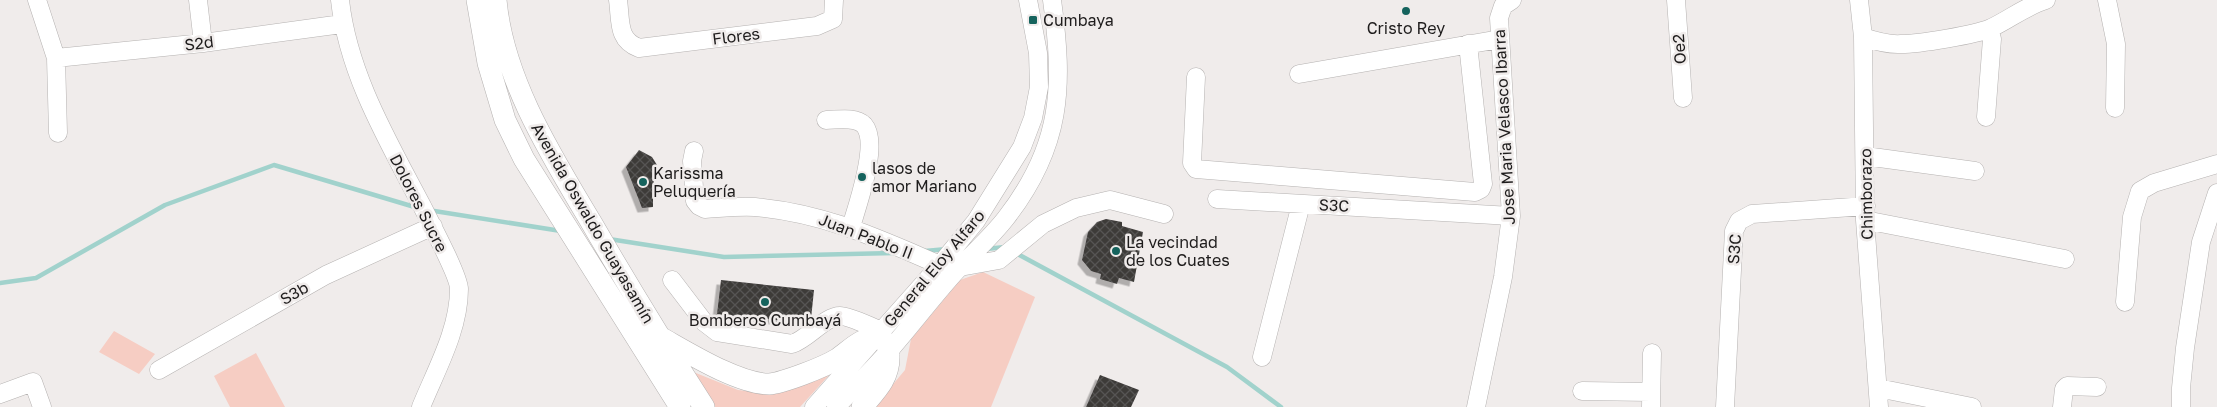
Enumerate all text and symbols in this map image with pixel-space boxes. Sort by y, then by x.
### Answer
marker: Cristo Rey [1400,5,1412,17]
place label: Cumbaya [1043,10,1114,30]
marker: Cumbaya [1027,14,1039,26]
place label: Cristo Rey [1367,18,1445,38]
street label: Flores [711,23,761,49]
street label: Jose Maria Velasco Ibarra [1489,29,1519,225]
street label: S2d [183,31,215,55]
street label: Oe2 [1668,33,1690,65]
street label: Avenida Oswaldo Guayasamín [527,119,659,327]
street label: Chimborazo [1855,148,1877,240]
street label: Dolores Sucre [386,151,452,255]
place label: lasos de amor Mariano [872,158,977,196]
place label: Karissma Peluquería [653,163,736,201]
marker: lasos de amor Mariano [856,171,868,183]
marker: Karissma Peluquería [637,176,649,188]
street label: S3C [1318,194,1350,216]
street label: General Eloy Alfaro [879,206,989,330]
street label: Juan Pablo II [816,209,916,263]
place label: La vecindad de los Cuates [1126,232,1230,270]
street label: S3C [1723,233,1745,265]
marker: La vecindad de los Cuates [1110,245,1122,257]
street label: S3b [276,277,312,309]
marker: Bomberos Cumbayá [759,296,771,308]
place label: Bomberos Cumbayá [689,310,841,330]

